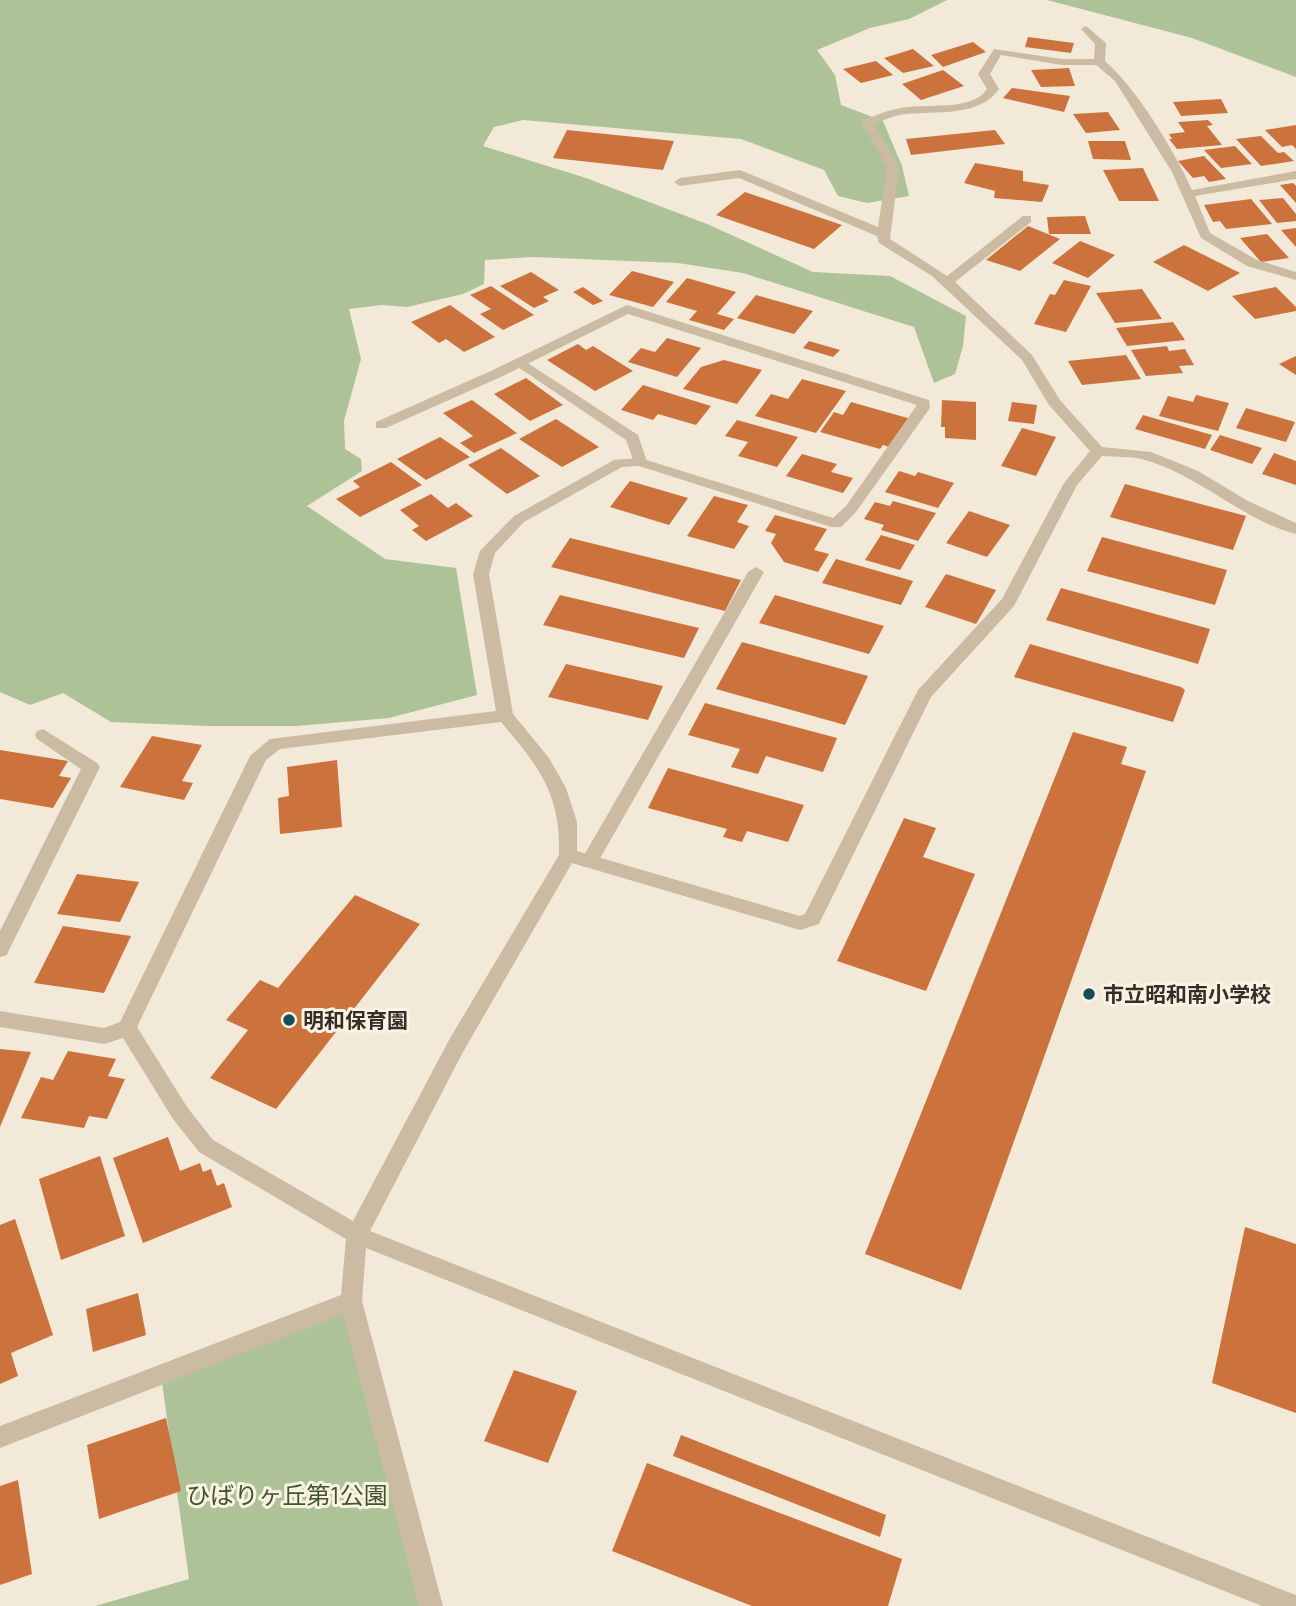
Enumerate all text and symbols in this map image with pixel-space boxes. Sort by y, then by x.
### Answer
place label: 市立昭和南小学校 [1103,980,1271,1008]
marker: 市立昭和南小学校 [1081,986,1097,1002]
place label: 明和保育園 [303,1006,408,1034]
marker: 明和保育園 [281,1012,297,1028]
park label: ひばりヶ丘第1公園 [186,1478,388,1511]

